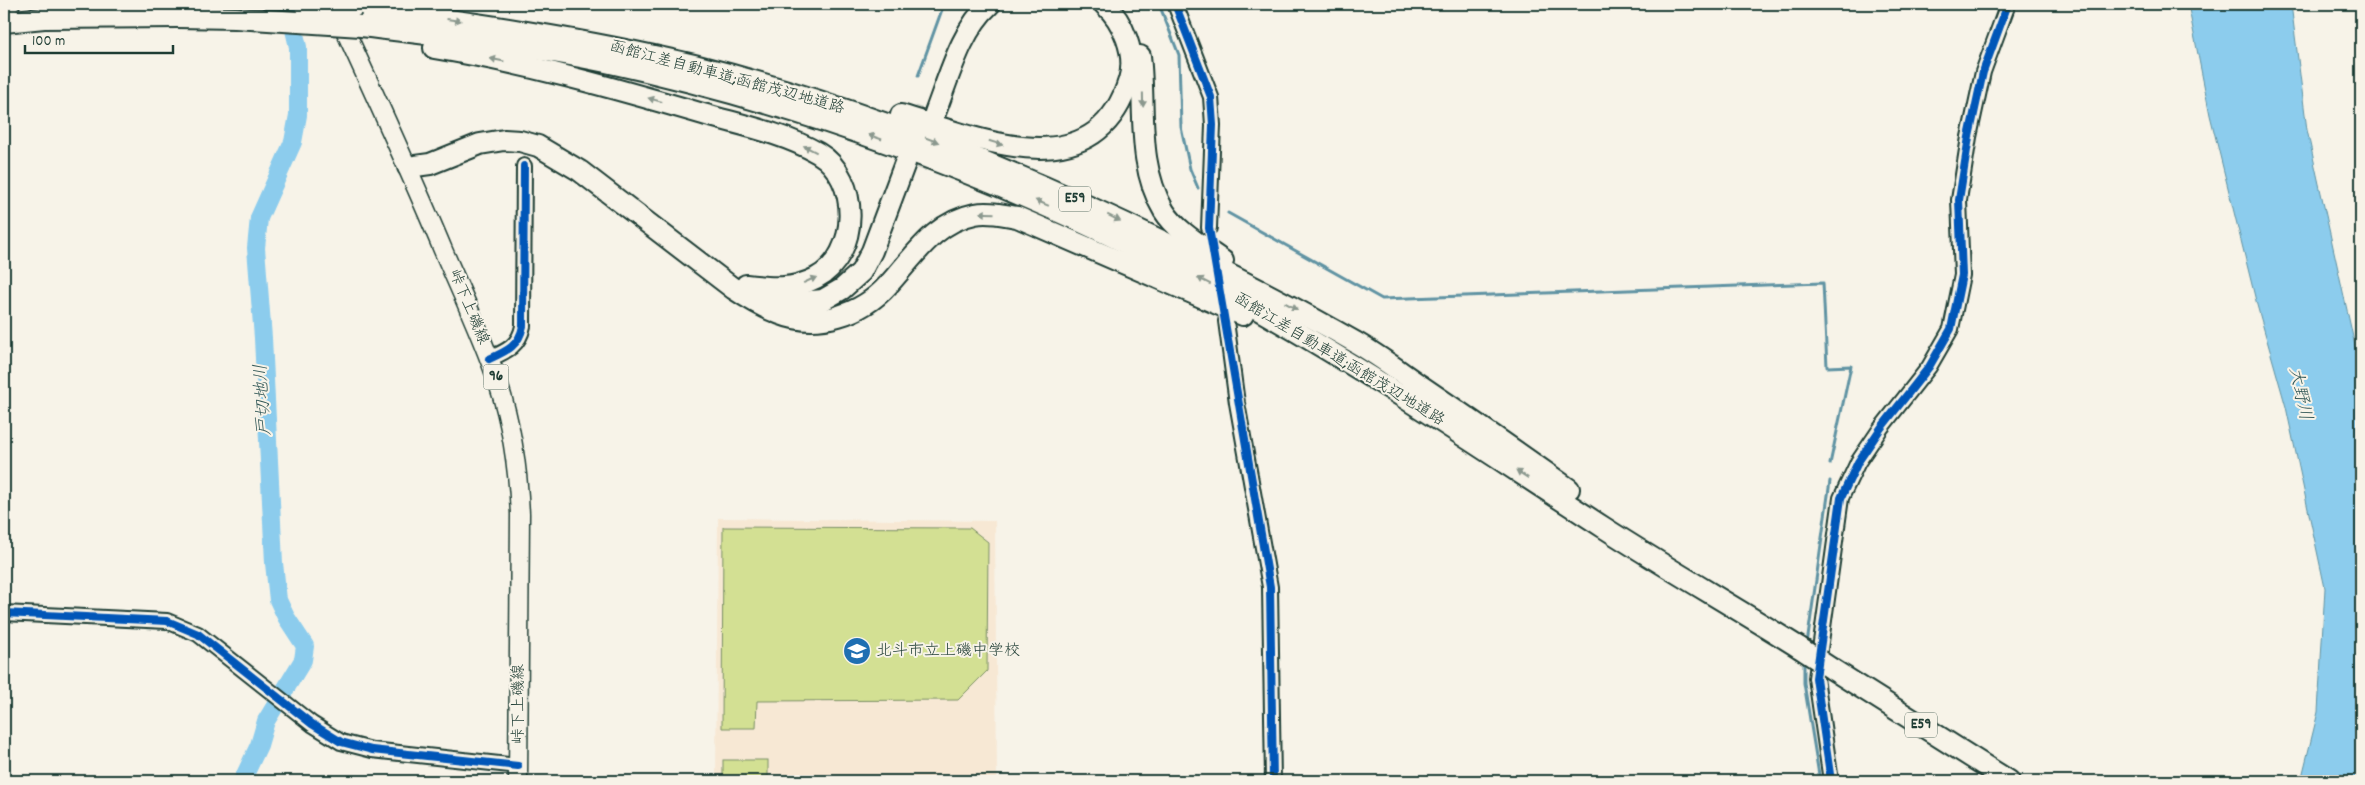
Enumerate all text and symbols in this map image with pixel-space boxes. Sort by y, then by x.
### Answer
one-way arrow [446,16,462,24]
scale bar [25,22,172,54]
text: 100 m [32,31,65,53]
street label: 函館江差自動車道;函館茂辺地道路 [607,36,847,120]
one-way arrow [489,56,505,64]
one-way arrow [1139,92,1147,108]
one-way arrow [647,96,662,104]
one-way arrow [867,133,882,140]
one-way arrow [925,137,940,144]
one-way arrow [988,140,1003,148]
one-way arrow [802,145,817,153]
road number: E59 [1059,186,1091,212]
one-way arrow [1035,199,1049,207]
one-way arrow [978,209,994,217]
one-way arrow [1107,214,1121,222]
street label: 峠下上磯線 [442,266,494,348]
one-way arrow [803,276,818,284]
one-way arrow [1197,277,1211,285]
street label: 函館江差自動車道;函館茂辺地道路 [1229,288,1449,432]
one-way arrow [1284,302,1297,311]
water label: 戸切地川 [250,363,278,437]
road number: 96 [484,364,508,390]
water label: 大野川 [2281,365,2317,423]
one-way arrow [1516,469,1529,479]
school or university icon: 北斗市立上磯中学校 [842,636,872,666]
place label: 北斗市立上磯中学校 [876,640,1020,663]
street label: 峠下上磯線 [508,664,531,744]
road number: E59 [1905,712,1937,738]

